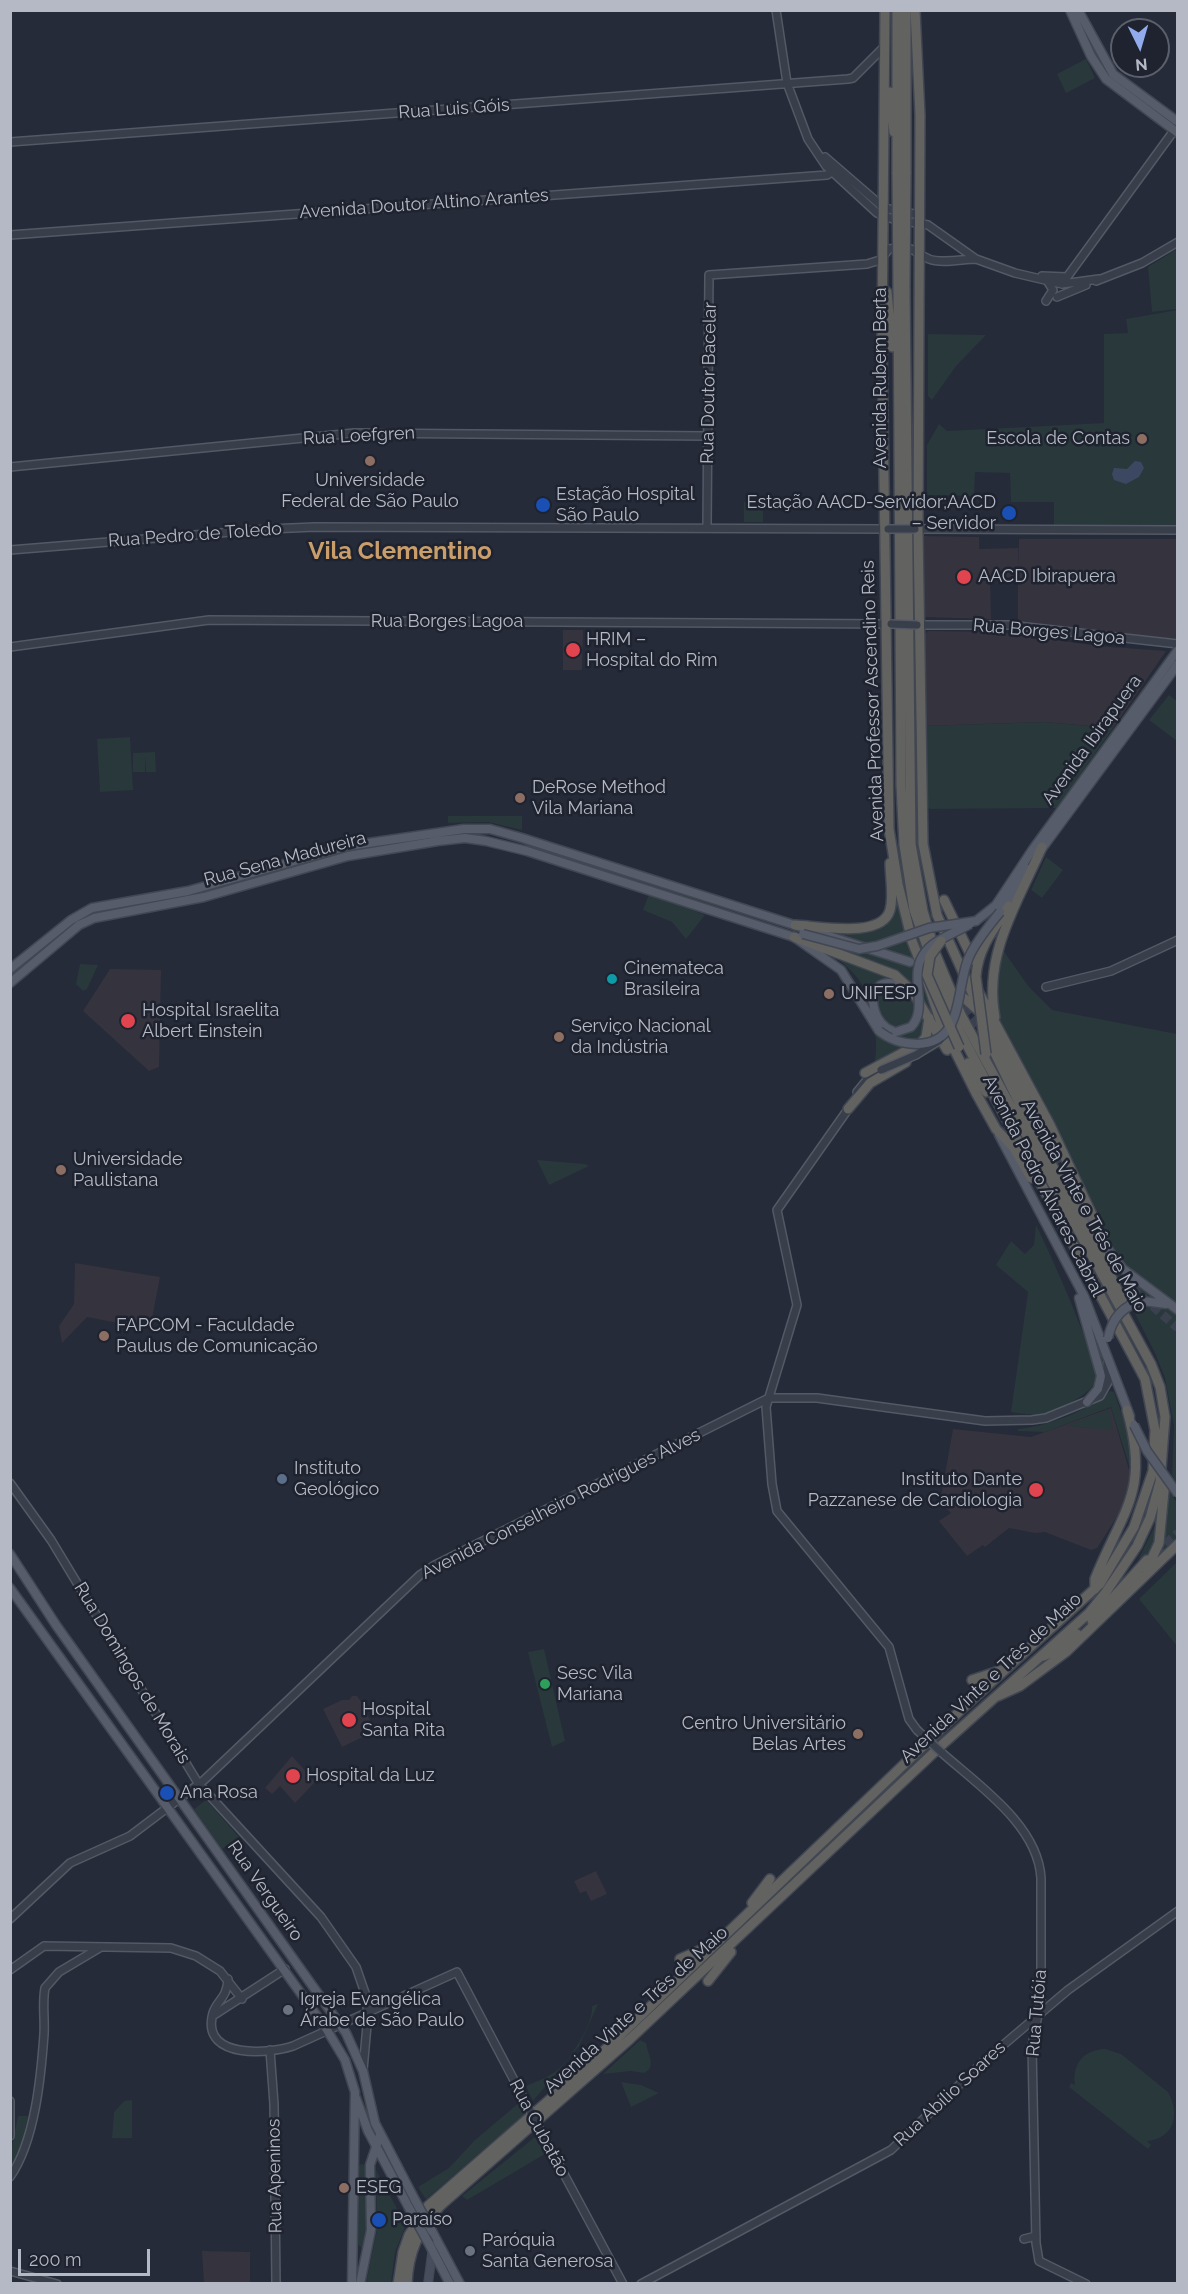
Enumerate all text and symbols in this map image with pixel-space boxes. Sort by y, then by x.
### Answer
north arrow [1110,18,1170,78]
text: N [1135,54,1148,74]
street label: Rua Luis Góis [398,94,510,124]
street label: Avenida Doutor Altino Arantes [299,185,549,223]
street label: Avenida Rubem Berta [870,287,892,469]
street label: Rua Doutor Bacelar [697,302,721,464]
street label: Rua Loefgren [302,422,416,450]
place label: Escola de Contas [986,428,1130,450]
marker: Escola de Contas [1135,432,1149,446]
marker: Universidade Federal de São Paulo [363,454,377,468]
place label: Universidade Federal de São Paulo [281,470,459,512]
place label: Estação Hospital São Paulo [556,484,695,526]
place label: Estação AACD-Servidor;AACD – Servidor [747,492,996,534]
marker: Estação Hospital São Paulo [534,496,552,514]
marker: Estação AACD-Servidor;AACD – Servidor [1000,504,1018,522]
street label: Rua Pedro de Toledo [107,518,283,552]
district label: Vila Clementino [308,538,492,566]
street label: Avenida Professor Ascendino Reis [857,560,889,842]
place label: AACD Ibirapuera [978,566,1116,588]
marker: AACD Ibirapuera [955,568,973,586]
street label: Rua Borges Lagoa [371,611,523,633]
street label: Rua Borges Lagoa [972,615,1126,649]
place label: HRIM – Hospital do Rim [586,629,718,672]
marker: HRIM – Hospital do Rim [564,641,582,659]
street label: Avenida Ibirapuera [1038,671,1146,809]
place label: DeRose Method Vila Mariana [532,777,666,820]
marker: DeRose Method Vila Mariana [513,791,527,805]
street label: Rua Sena Madureira [202,827,368,891]
place label: Cinemateca Brasileira [624,958,724,1000]
marker: Cinemateca Brasileira [605,972,619,986]
place label: UNIFESP [841,983,917,1005]
marker: UNIFESP [822,987,836,1001]
place label: Hospital Israelita Albert Einstein [142,1000,279,1042]
marker: Hospital Israelita Albert Einstein [119,1012,137,1030]
place label: Serviço Nacional da Indústria [571,1016,711,1058]
marker: Serviço Nacional da Indústria [552,1030,566,1044]
street label: Avenida Pedro Álvares Cabral [978,1072,1108,1300]
street label: Avenida Vinte e Três de Maio [1016,1096,1152,1316]
place label: Universidade Paulistana [73,1149,182,1192]
marker: Universidade Paulistana [54,1163,68,1177]
place label: FAPCOM - Faculdade Paulus de Comunicação [116,1315,318,1358]
marker: FAPCOM - Faculdade Paulus de Comunicação [97,1329,111,1343]
street label: Avenida Conselheiro Rodrigues Alves [418,1424,704,1584]
place label: Instituto Geológico [294,1458,379,1500]
place label: Instituto Dante Pazzanese de Cardiologia [808,1469,1022,1512]
marker: Instituto Geológico [275,1472,289,1486]
marker: Instituto Dante Pazzanese de Cardiologia [1027,1481,1045,1499]
street label: Rua Domingos de Morais [69,1578,195,1768]
street label: Avenida Vinte e Três de Maio [896,1588,1086,1768]
place label: Sesc Vila Mariana [557,1663,633,1706]
marker: Sesc Vila Mariana [538,1677,552,1691]
place label: Hospital Santa Rita [362,1699,445,1742]
marker: Hospital Santa Rita [340,1711,358,1729]
place label: Centro Universitário Belas Artes [682,1713,846,1756]
marker: Centro Universitário Belas Artes [851,1727,865,1741]
place label: Hospital da Luz [306,1765,434,1787]
marker: Hospital da Luz [284,1767,302,1785]
place label: Ana Rosa [180,1782,258,1804]
marker: Ana Rosa [158,1784,176,1802]
street label: Rua Vergueiro [222,1837,308,1945]
street label: Avenida Vinte e Três de Maio [540,1922,732,2098]
street label: Rua Tutóia [1022,1969,1052,2057]
place label: Igreja Evangélica Árabe de São Paulo [300,1989,464,2032]
marker: Igreja Evangélica Árabe de São Paulo [281,2003,295,2017]
street label: Rua Abílio Soares [890,2037,1010,2151]
street label: Rua Cubatão [504,2076,574,2180]
street label: Rua Apeninos [263,2118,287,2234]
place label: ESEG [356,2177,401,2199]
marker: ESEG [337,2181,351,2195]
place label: Paraíso [392,2209,452,2231]
marker: Paraíso [370,2211,388,2229]
place label: Paróquia Santa Generosa [482,2230,613,2272]
scale bar [21,2237,153,2275]
marker: Paróquia Santa Generosa [463,2244,477,2258]
text: 200 m [29,2249,82,2270]

